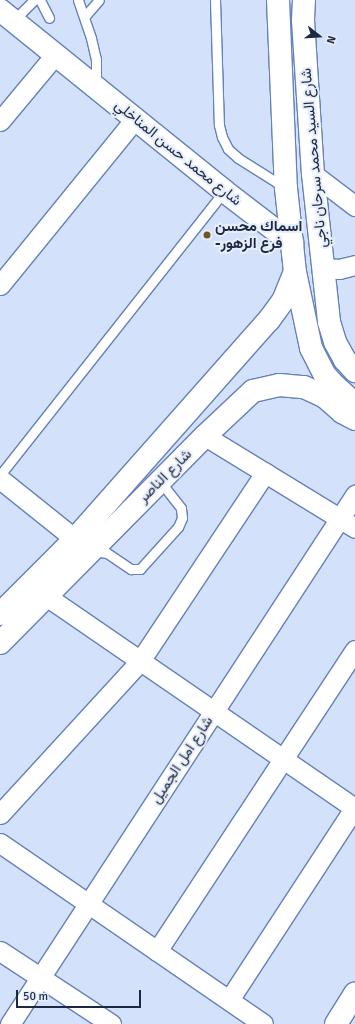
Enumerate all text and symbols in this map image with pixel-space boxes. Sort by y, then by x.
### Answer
north arrow [299,16,339,56]
text: N [324,34,338,45]
street label: شارع السيد محمد سرحان ناجي [297,67,331,249]
street label: شارع محمد حسن المناخلي [111,96,245,210]
place label: اسماك محسن -فرع الزهور [215,217,302,252]
marker: اسماك محسن -فرع الزهور [202,230,212,240]
street label: شارع الناصر [134,445,196,507]
street label: شارع امل الجميل [147,713,217,807]
scale bar [18,982,143,1008]
text: 50 m [23,989,48,1004]

